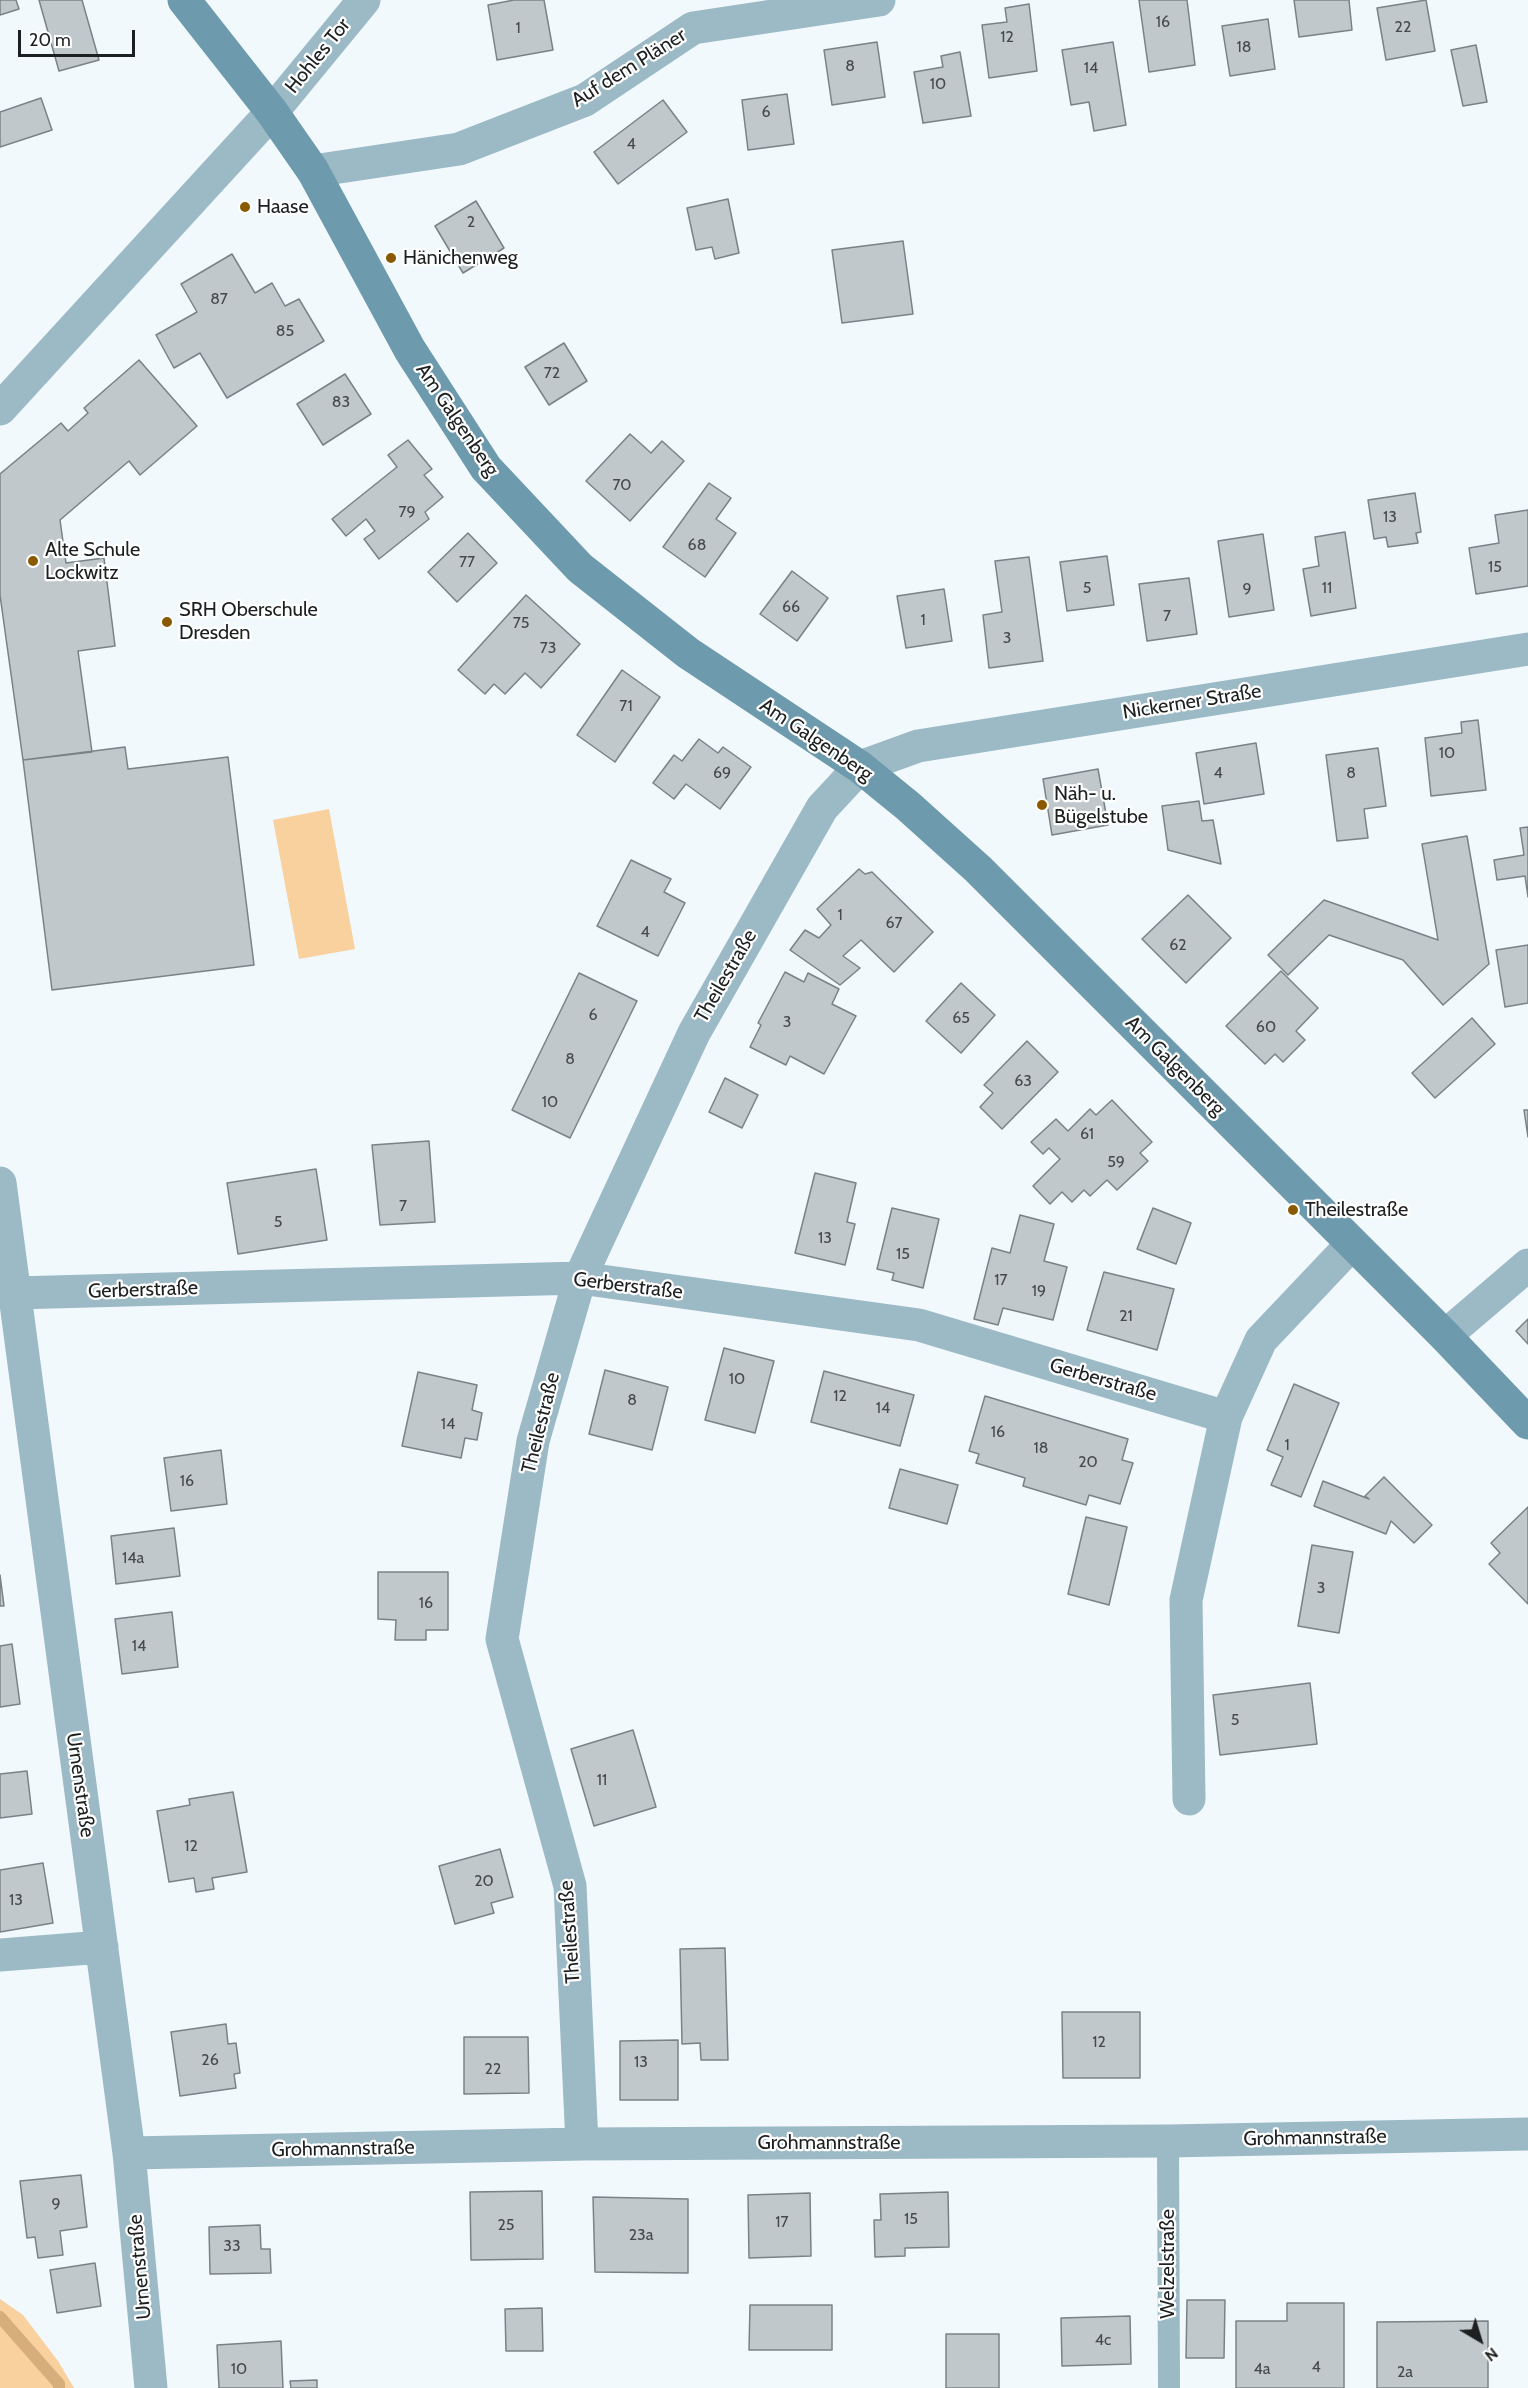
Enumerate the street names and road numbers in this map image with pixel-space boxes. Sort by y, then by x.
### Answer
street label: Hohles Tor [280,14,356,98]
street label: Auf dem Pläner [567,23,691,113]
street label: Am Galgenberg [410,359,504,481]
street label: Nickerner Straße [1121,679,1263,725]
street label: Am Galgenberg [755,693,877,787]
street label: Theilestraße [690,925,762,1027]
street label: Am Galgenberg [1120,1011,1230,1121]
street label: Gerberstraße [572,1267,684,1305]
street label: Gerberstraße [88,1276,198,1304]
street label: Gerberstraße [1047,1353,1159,1407]
street label: Theilestraße [517,1370,565,1476]
street label: Urnenstraße [61,1731,99,1839]
street label: Theilestraße [554,1880,586,1984]
street label: Grohmannstraße [1243,2125,1387,2151]
street label: Grohmannstraße [757,2131,901,2155]
street label: Grohmannstraße [271,2136,415,2162]
street label: Welzelstraße [1156,2209,1180,2319]
street label: Urnenstraße [123,2213,157,2321]

